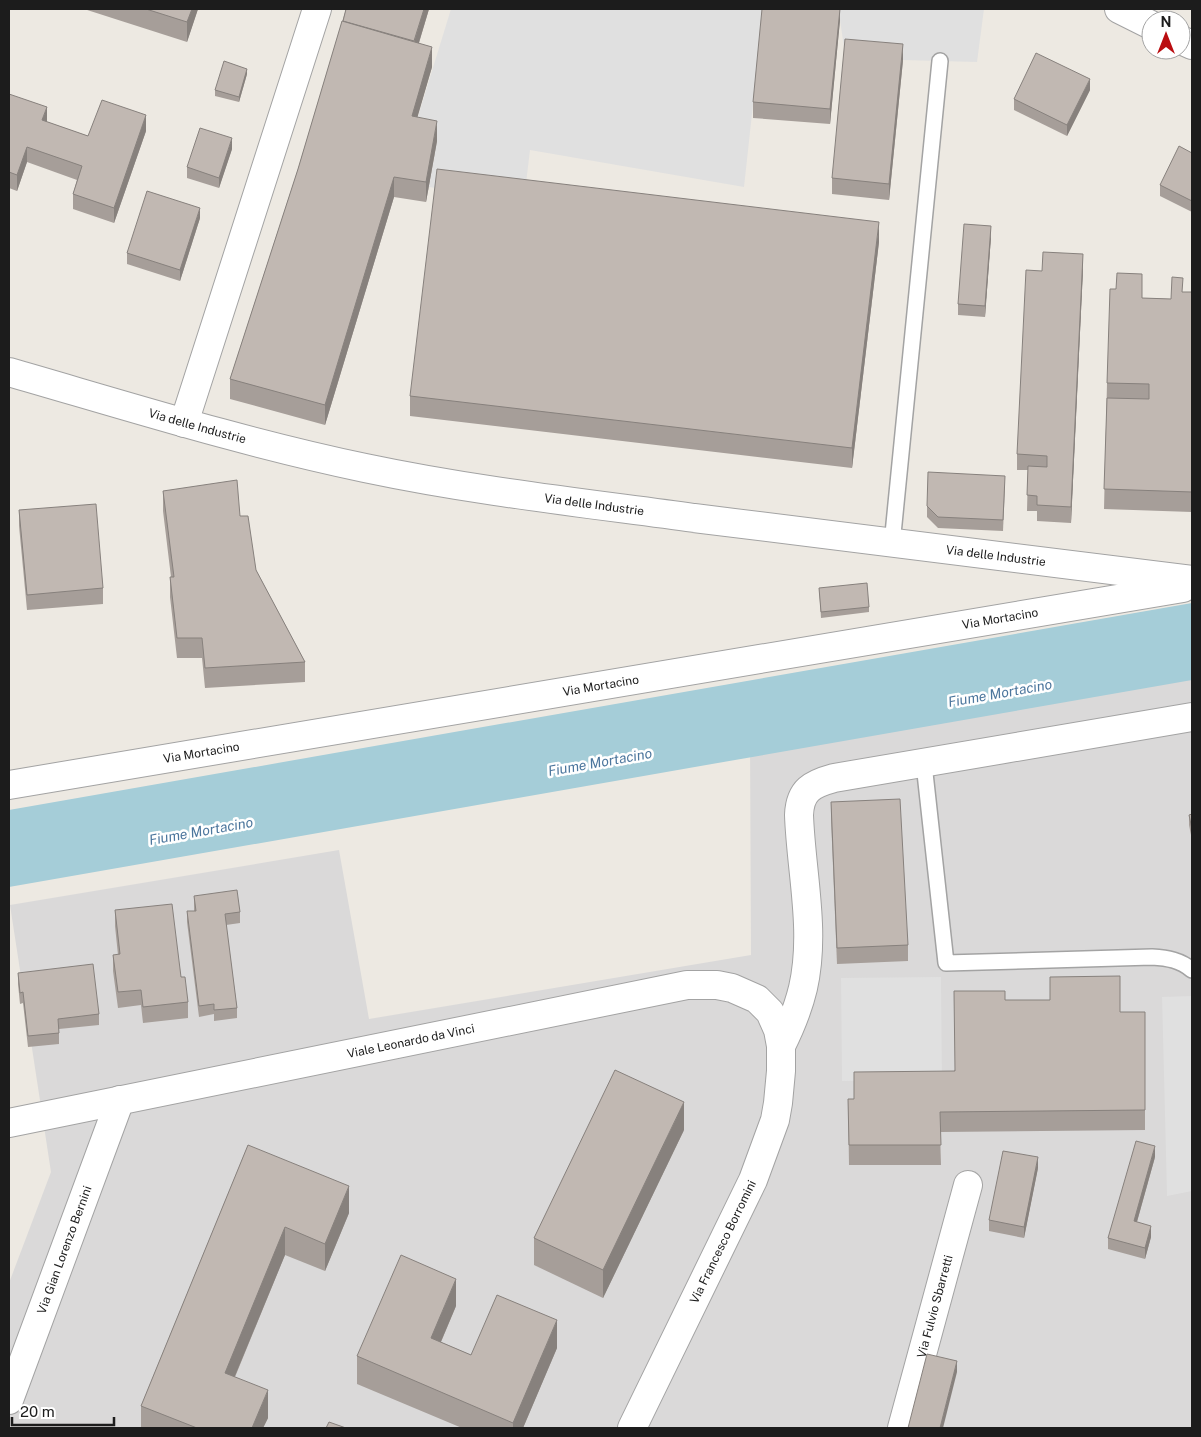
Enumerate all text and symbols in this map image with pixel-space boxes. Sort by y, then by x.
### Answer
north arrow [1141,10,1191,60]
text: N [1161,14,1171,30]
street label: Via delle Industrie [147,406,248,446]
street label: Via delle Industrie [543,491,645,518]
street label: Via delle Industrie [945,543,1047,569]
street label: Via Mortacino [961,605,1039,632]
street label: Via Mortacino [562,672,640,699]
water label: Fiume Mortacino [947,676,1054,710]
street label: Via Mortacino [162,739,241,766]
water label: Fiume Mortacino [547,745,654,779]
water label: Fiume Mortacino [148,814,255,848]
street label: Viale Leonardo da Vinci [346,1021,476,1061]
street label: Via Francesco Borromini [687,1178,759,1306]
street label: Via Gian Lorenzo Bernini [34,1184,95,1316]
street label: Via Fulvio Sbarretti [914,1253,956,1359]
scale bar [12,1394,115,1426]
text: 20 m [20,1403,55,1420]

